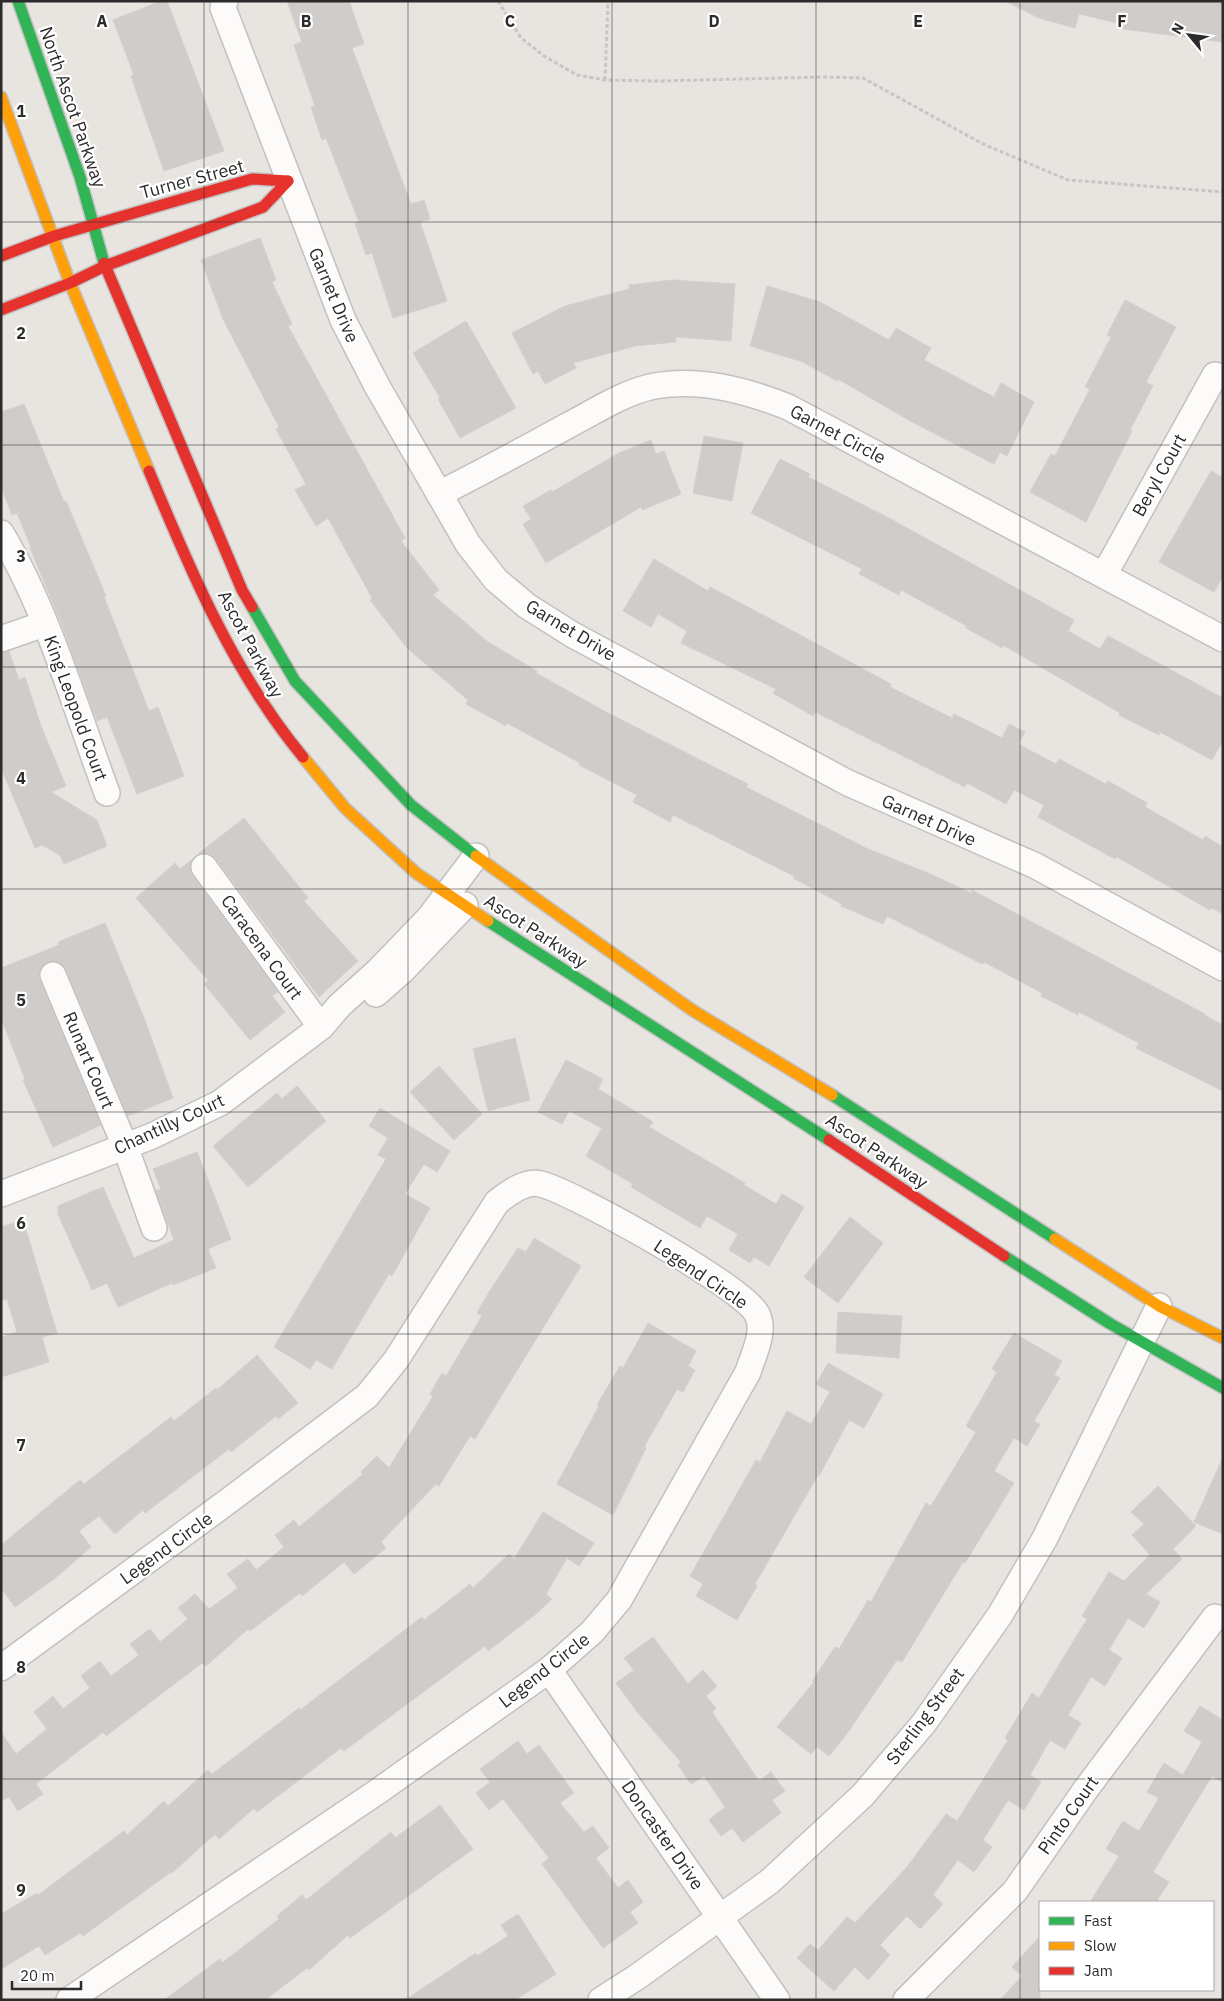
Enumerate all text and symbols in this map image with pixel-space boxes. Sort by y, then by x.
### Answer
north arrow [1164,10,1214,60]
text: A [97,11,108,31]
text: B [301,11,312,31]
text: C [505,11,515,31]
text: D [708,11,720,31]
text: E [913,11,923,31]
text: F [1117,11,1127,31]
text: N [1167,20,1188,37]
street label: North Ascot Parkway [35,23,111,191]
text: 1 [16,101,26,121]
street label: Turner Street [138,154,246,204]
street label: Garnet Drive [304,244,364,346]
text: 2 [16,323,26,343]
street label: Garnet Circle [786,399,890,469]
street label: Beryl Court [1127,430,1191,520]
text: 3 [16,546,26,566]
street label: Ascot Parkway [213,586,289,702]
street label: Garnet Drive [522,594,620,666]
street label: King Leopold Court [39,632,113,784]
text: 4 [16,768,26,788]
street label: Garnet Drive [878,789,980,851]
street label: Ascot Parkway [480,889,592,973]
street label: Caracena Court [216,890,308,1004]
text: 5 [16,990,26,1010]
street label: Runart Court [58,1008,120,1112]
street label: Chantilly Court [110,1088,228,1160]
street label: Ascot Parkway [821,1108,933,1194]
text: 6 [16,1213,26,1233]
street label: Legend Circle [649,1234,753,1314]
text: 7 [16,1435,26,1455]
street label: Legend Circle [115,1507,217,1589]
street label: Legend Circle [494,1627,594,1713]
text: 8 [16,1657,26,1677]
street label: Sterling Street [881,1663,969,1769]
street label: Pinto Court [1033,1771,1103,1859]
street label: Doncaster Drive [617,1776,709,1894]
text: 9 [16,1880,26,1900]
legend [1039,1901,1214,1991]
text: Fast [1084,1911,1112,1930]
text: Slow [1084,1936,1117,1955]
scale bar [12,1958,81,1990]
text: Jam [1084,1961,1113,1980]
text: 20 m [20,1966,55,1985]

